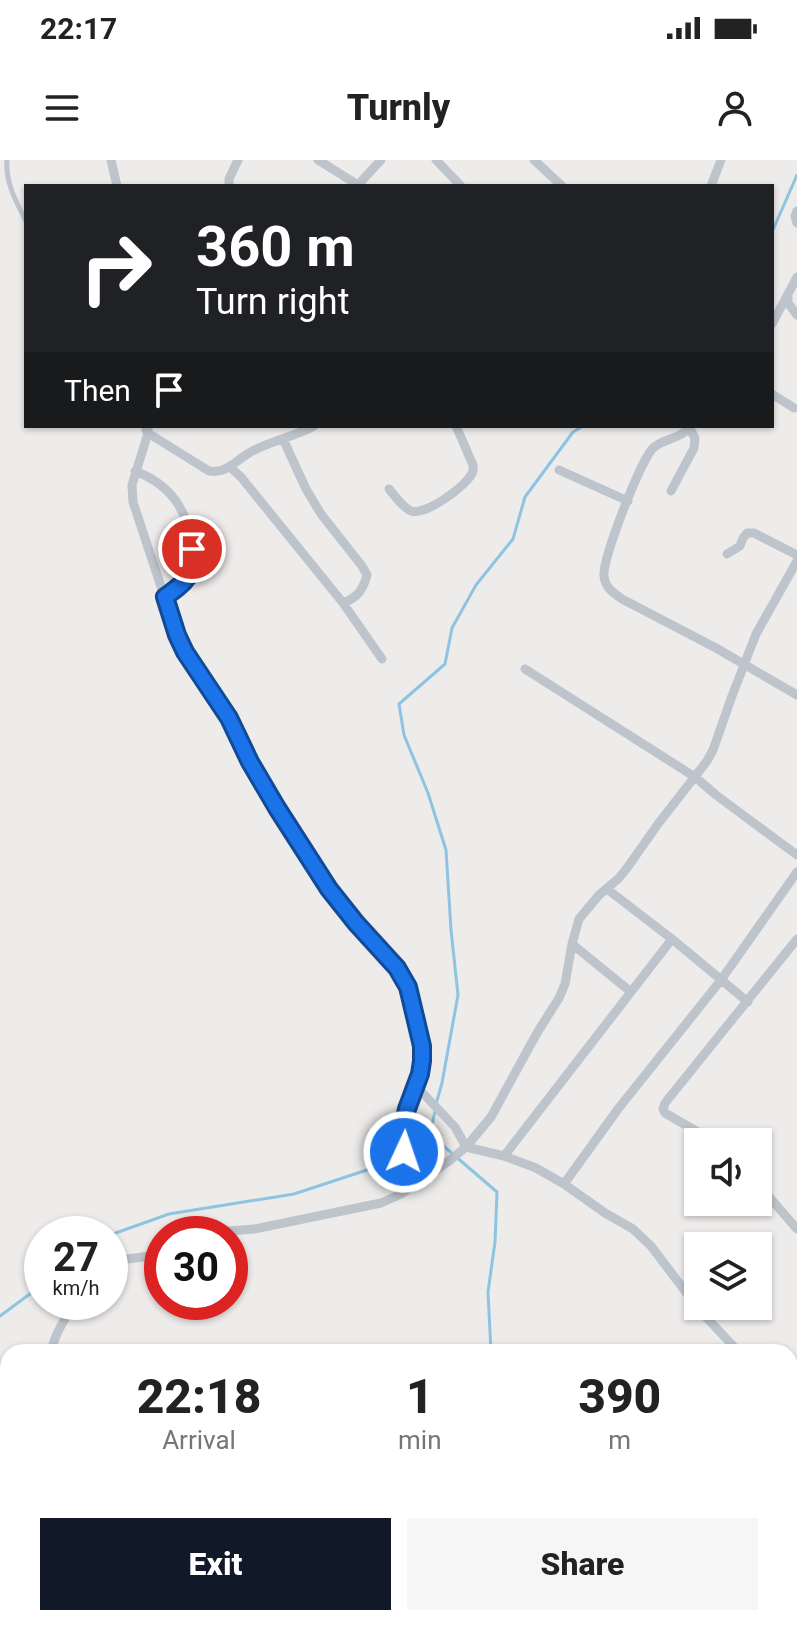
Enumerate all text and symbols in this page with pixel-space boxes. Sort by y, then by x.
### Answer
text: 22:17 [40,11,117,46]
icon: menu [40,86,84,130]
icon: person [713,86,757,130]
text: Turnly [347,87,450,129]
text: 360 m [196,214,355,280]
icon: right [64,216,168,320]
text: Turn right [196,281,349,323]
icon: arrive [147,368,191,412]
text: Then [64,373,131,408]
pin [158,515,226,583]
icon: arrive [170,527,214,571]
position arrow [362,1110,446,1194]
map controls [684,1128,772,1320]
button: sound [684,1128,772,1216]
speed limit sign: 30 [144,1216,248,1320]
button: layers [684,1232,772,1320]
text: 27 [53,1234,99,1281]
text: km/h [53,1276,99,1300]
text: 22:18 [137,1368,261,1425]
text: 1 [406,1368,434,1425]
text: 390 [578,1368,661,1425]
text: Arrival [162,1425,236,1455]
text: min [398,1425,442,1455]
text: m [608,1425,631,1455]
button: Exit [40,1518,391,1610]
button: Share [407,1518,758,1610]

